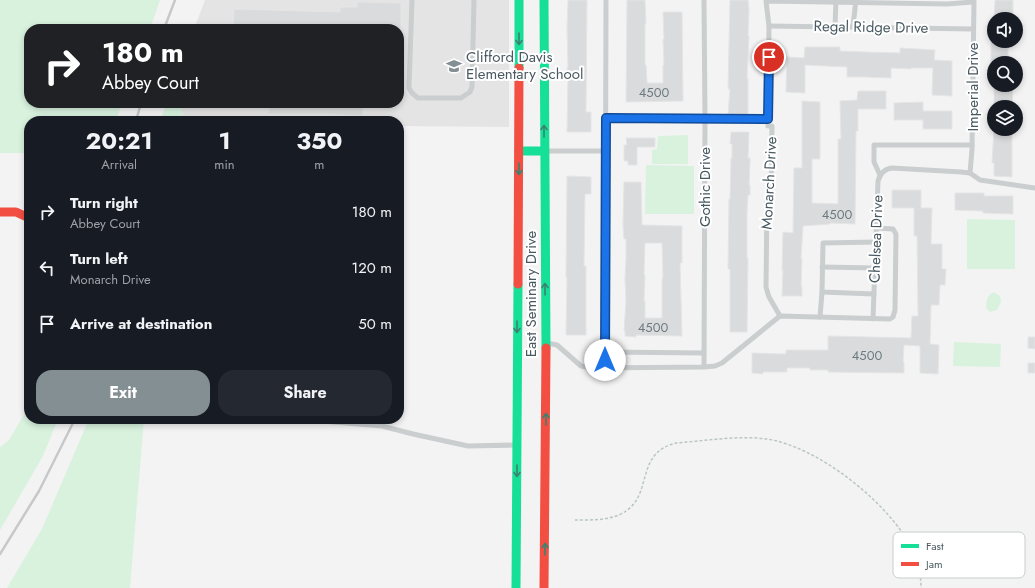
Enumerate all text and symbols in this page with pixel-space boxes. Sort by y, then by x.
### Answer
map controls [987,12,1023,136]
button: sound [987,12,1023,48]
street label: Regal Ridge Drive [813,15,929,39]
text: 180 m [102,32,184,73]
one-way arrow [515,32,523,45]
icon: right [36,40,88,92]
pin [752,40,786,74]
street label: Imperial Drive [962,42,984,132]
place label: Clifford Davis Elementary School [466,46,583,85]
icon: arrive [758,46,780,68]
button: search [987,56,1023,92]
school or university icon: Clifford Davis Elementary School [445,57,463,75]
text: Abbey Court [102,70,199,96]
house number: 4500 [639,83,669,102]
button: layers [987,100,1023,136]
text: 20:21 [86,123,153,158]
text: 1 [218,123,231,158]
text: 350 [296,123,342,158]
one-way arrow [540,125,548,138]
street label: Monarch Drive [756,136,782,230]
street label: Gothic Drive [694,147,716,227]
text: Arrival [101,155,137,174]
text: min [214,155,235,174]
text: m [314,155,324,174]
one-way arrow [515,162,523,175]
text: Turn right [70,192,138,214]
street label: Chelsea Drive [863,194,889,283]
icon: right [36,201,58,223]
text: 180 m [352,201,392,223]
house number: 4500 [822,205,852,224]
text: Abbey Court [70,214,140,233]
street label: East Seminary Drive [520,231,542,357]
text: Turn left [70,248,128,270]
icon: left [36,257,58,279]
text: 120 m [352,257,392,279]
text: Monarch Drive [70,270,151,289]
one-way arrow [542,283,549,296]
icon: arrive [36,313,58,335]
text: Arrive at destination [70,313,212,335]
text: 50 m [358,313,392,335]
house number: 4500 [638,318,668,337]
one-way arrow [513,320,521,333]
position arrow [584,339,626,381]
house number: 4500 [852,346,882,365]
button: Exit [36,370,210,416]
button: Share [218,370,392,416]
one-way arrow [542,413,550,426]
one-way arrow [513,464,521,477]
legend [893,532,1025,578]
text: Fast [926,538,944,554]
one-way arrow [541,543,549,556]
text: Jam [924,556,943,572]

